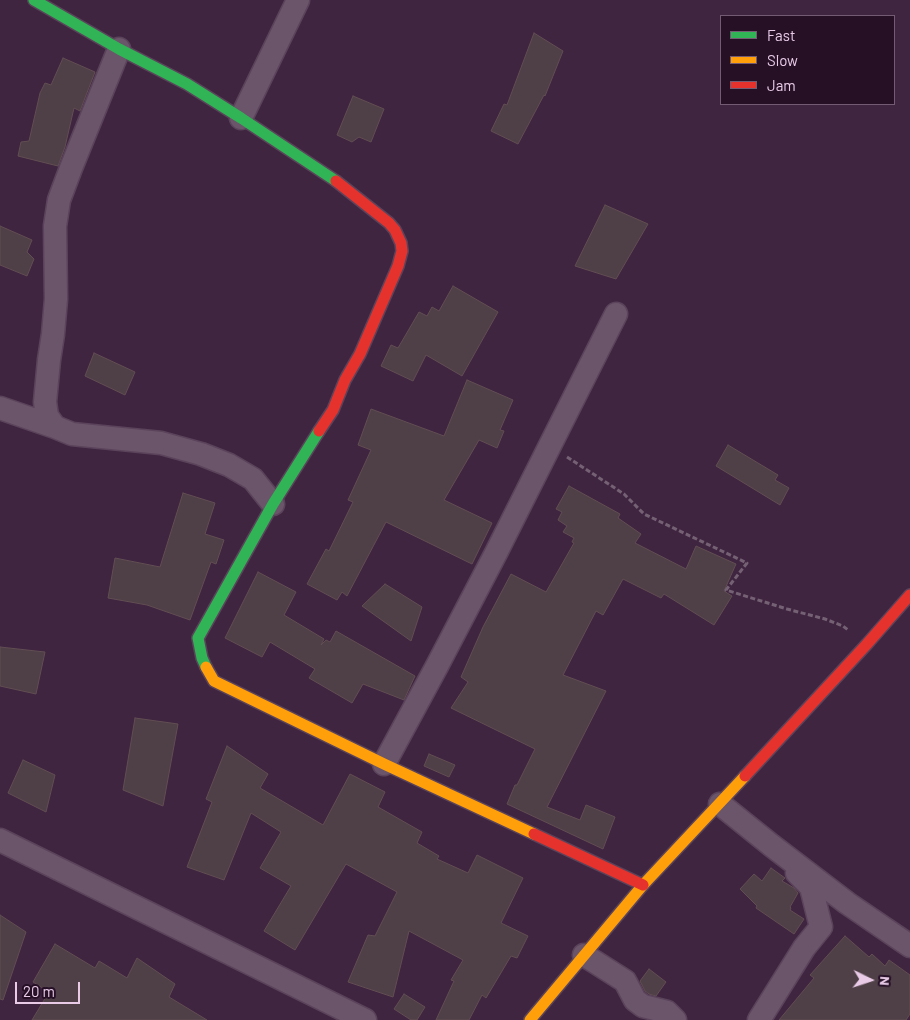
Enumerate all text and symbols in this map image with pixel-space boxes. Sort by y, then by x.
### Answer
legend [720,15,895,105]
text: Fast [767,26,795,44]
text: Slow [767,51,798,69]
text: Jam [767,76,796,94]
north arrow [845,955,895,1005]
scale bar [18,972,82,1004]
text: N [877,976,894,986]
text: 20 m [23,982,55,1000]

